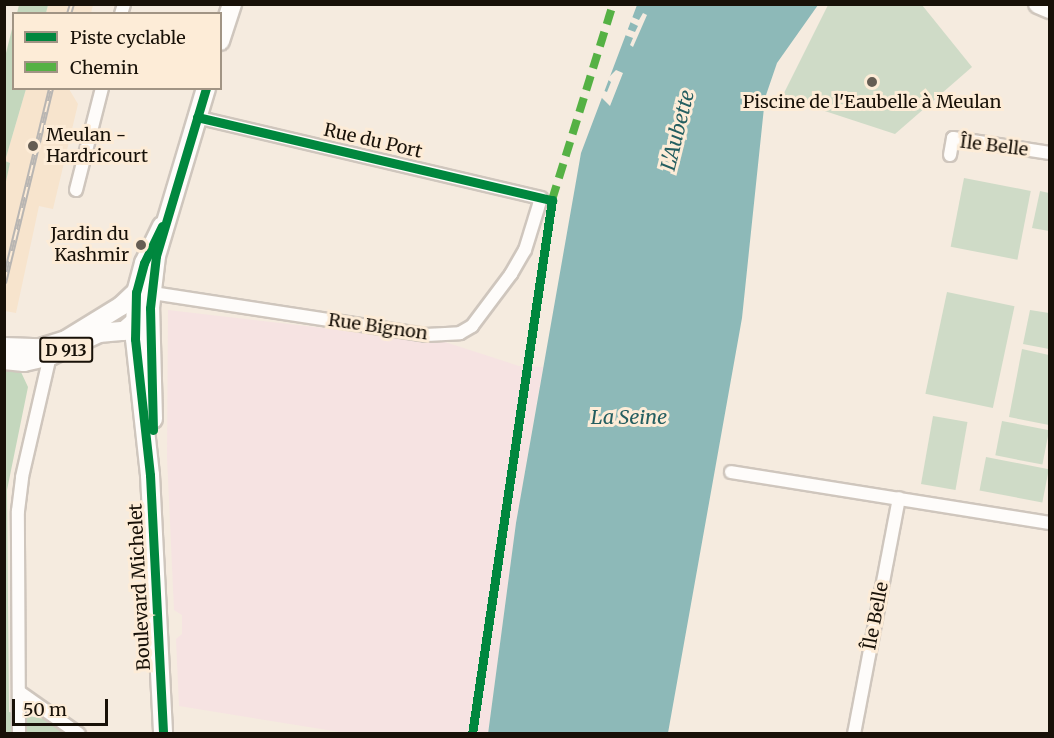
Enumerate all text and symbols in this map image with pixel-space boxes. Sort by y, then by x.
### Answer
legend [12,12,222,90]
text: Piste cyclable [70,26,186,49]
text: Chemin [70,56,139,79]
marker: Piscine de l'Eaubelle à Meulan [865,75,879,89]
water label: L'Aubette [655,87,699,173]
place label: Piscine de l'Eaubelle à Meulan [743,91,1001,113]
street label: Rue du Port [322,119,424,163]
place label: Meulan - Hardricourt [46,125,148,168]
street label: Île Belle [959,131,1029,161]
marker: Meulan - Hardricourt [24,137,42,155]
place label: Jardin du Kashmir [51,224,129,266]
marker: Jardin du Kashmir [134,238,148,252]
street label: Rue Bignon [327,309,429,345]
road number: D 913 [39,337,93,363]
water label: La Seine [591,404,667,428]
street label: Boulevard Michelet [125,503,155,671]
street label: Île Belle [859,580,893,652]
scale bar [15,687,111,725]
text: 50 m [23,698,67,721]

